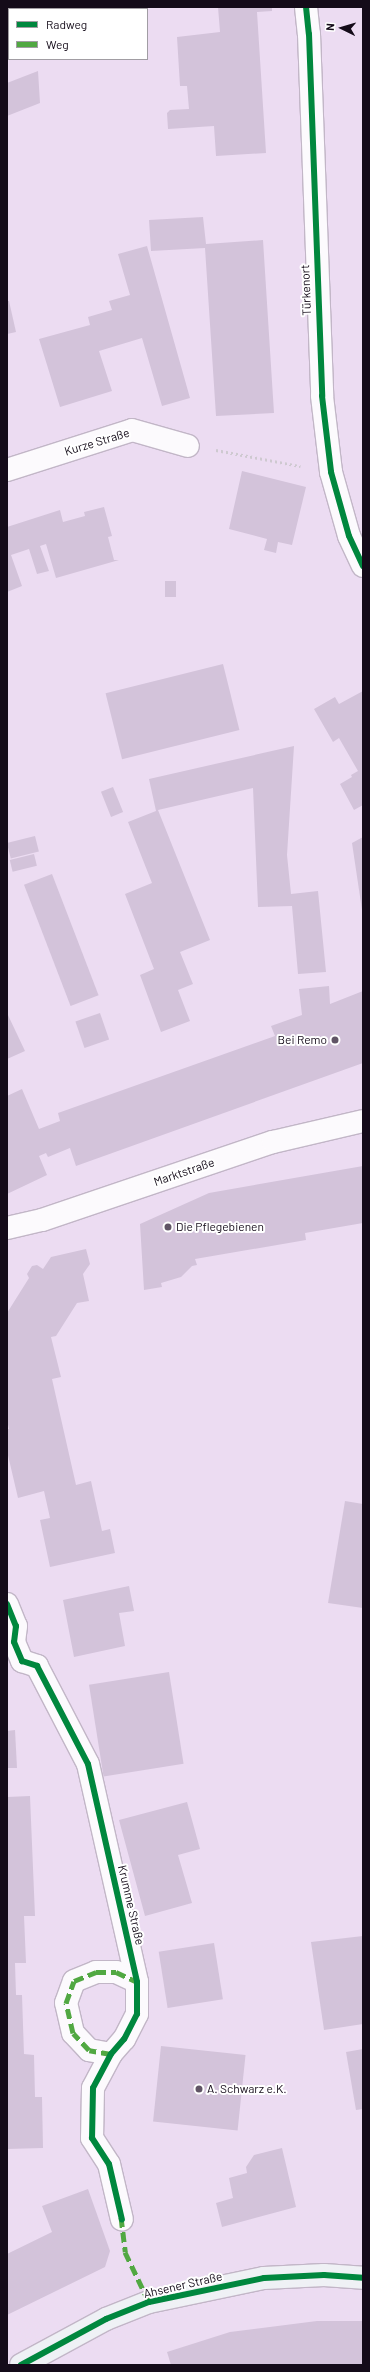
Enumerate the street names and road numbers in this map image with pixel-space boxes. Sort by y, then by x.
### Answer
street label: Türkenort [298,264,314,316]
street label: Kurze Straße [63,425,131,459]
street label: Marktstraße [152,1155,216,1189]
street label: Krumme Straße [115,1864,147,1946]
street label: Ahsener Straße [142,2269,224,2301]

